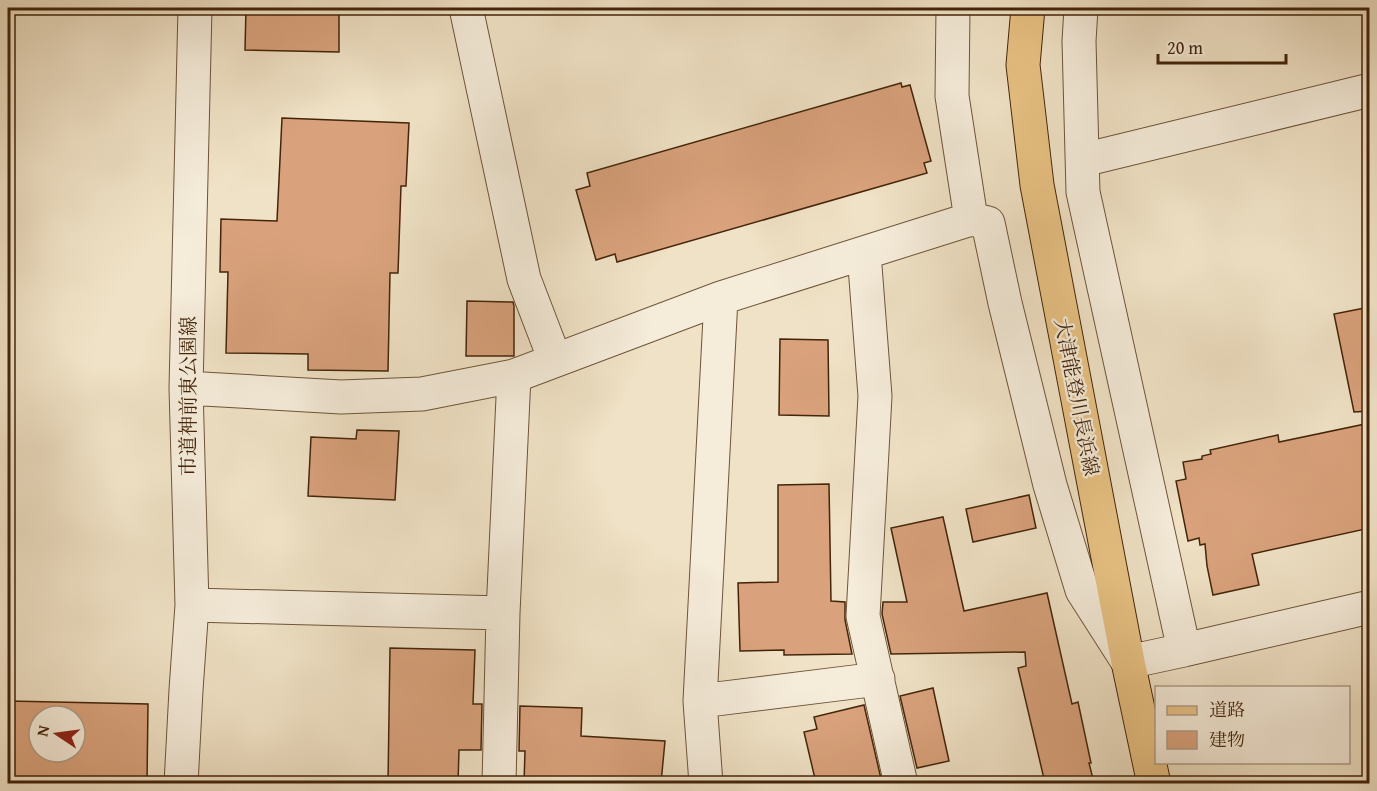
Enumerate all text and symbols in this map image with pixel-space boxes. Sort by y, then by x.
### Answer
scale bar [1158,27,1286,65]
text: 20 m [1167,34,1203,61]
street label: 市道神前東公園線 [173,316,202,476]
street label: 大津能登川長浜線 [1048,316,1107,478]
legend [1155,686,1350,764]
text: 道路 [1209,696,1245,723]
north arrow [27,704,87,764]
text: N [29,722,55,739]
text: 建物 [1209,726,1245,753]

